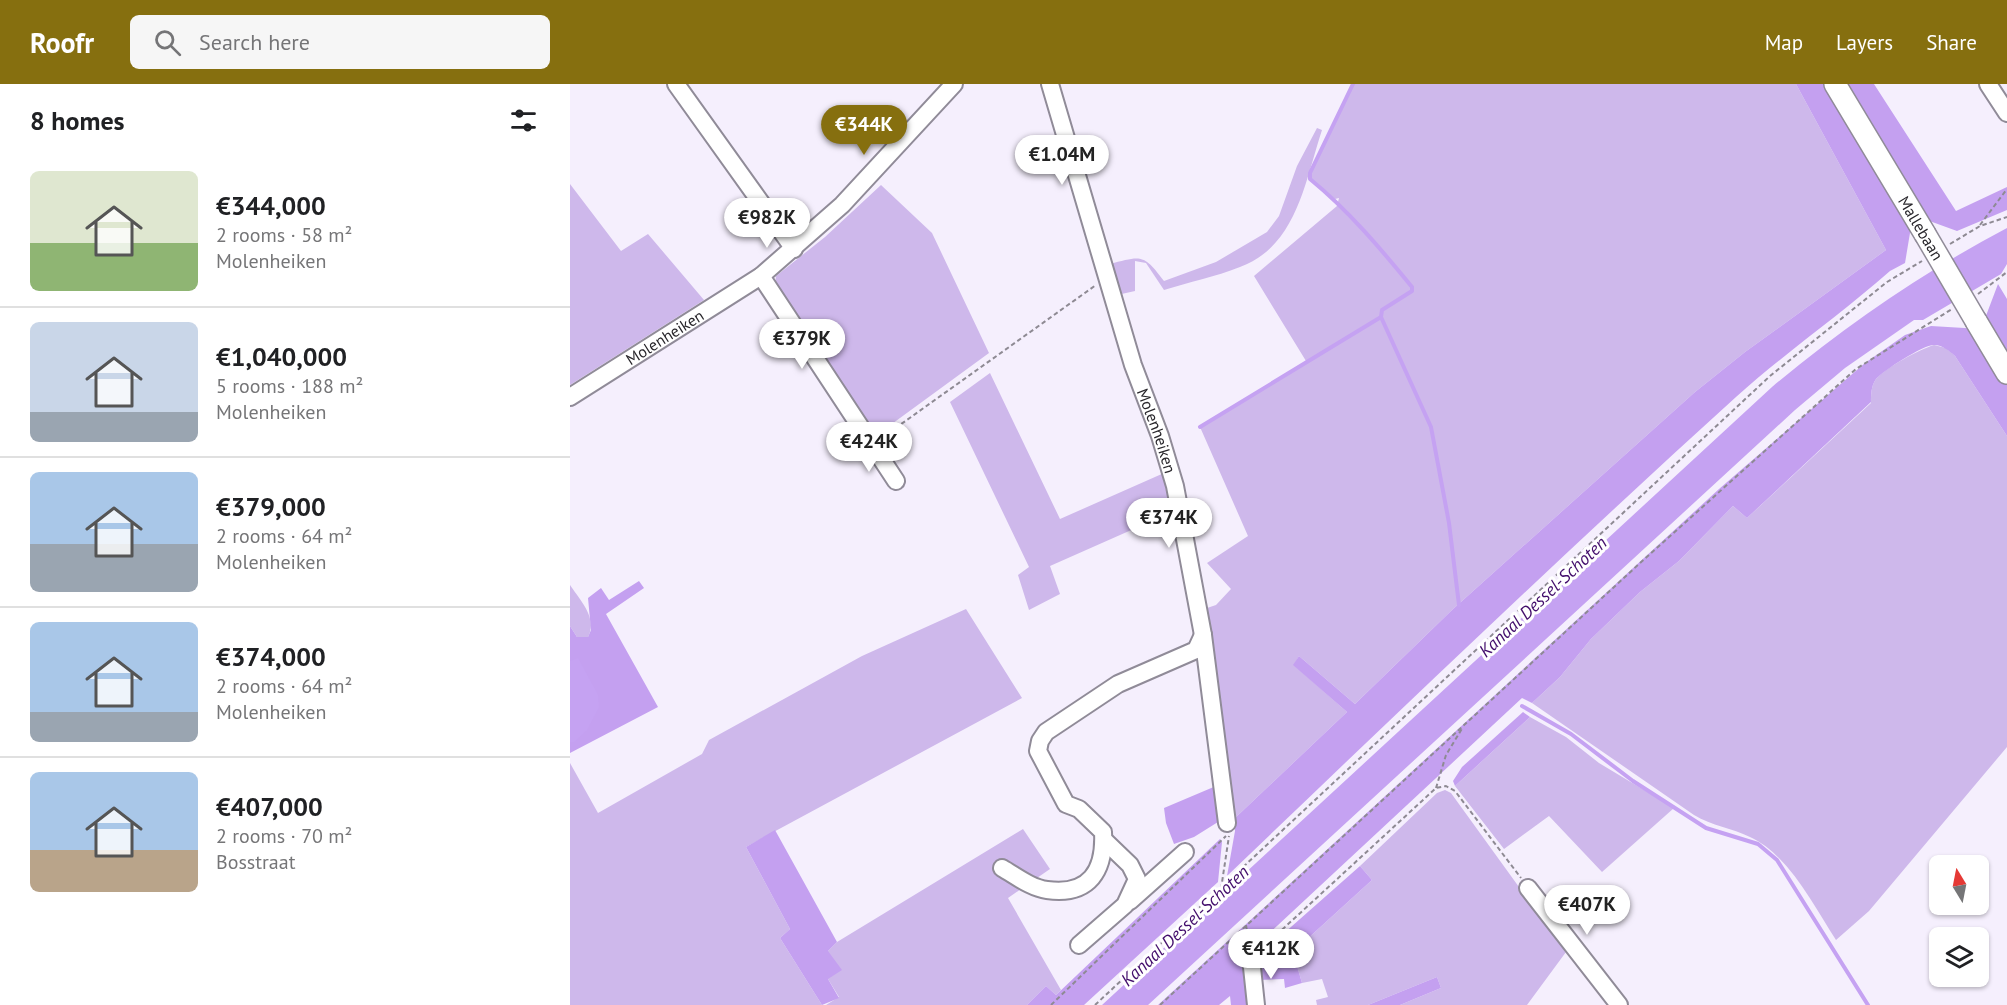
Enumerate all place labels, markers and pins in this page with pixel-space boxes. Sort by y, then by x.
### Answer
pin: €344K [822,105,906,156]
pin: €1.04M [1013,135,1111,186]
pin: €982K [725,198,809,249]
pin: €379K [760,319,844,370]
pin: €424K [827,422,911,473]
pin: €374K [1127,498,1211,549]
pin: €407K [1545,885,1629,936]
pin: €412K [1229,929,1313,980]

